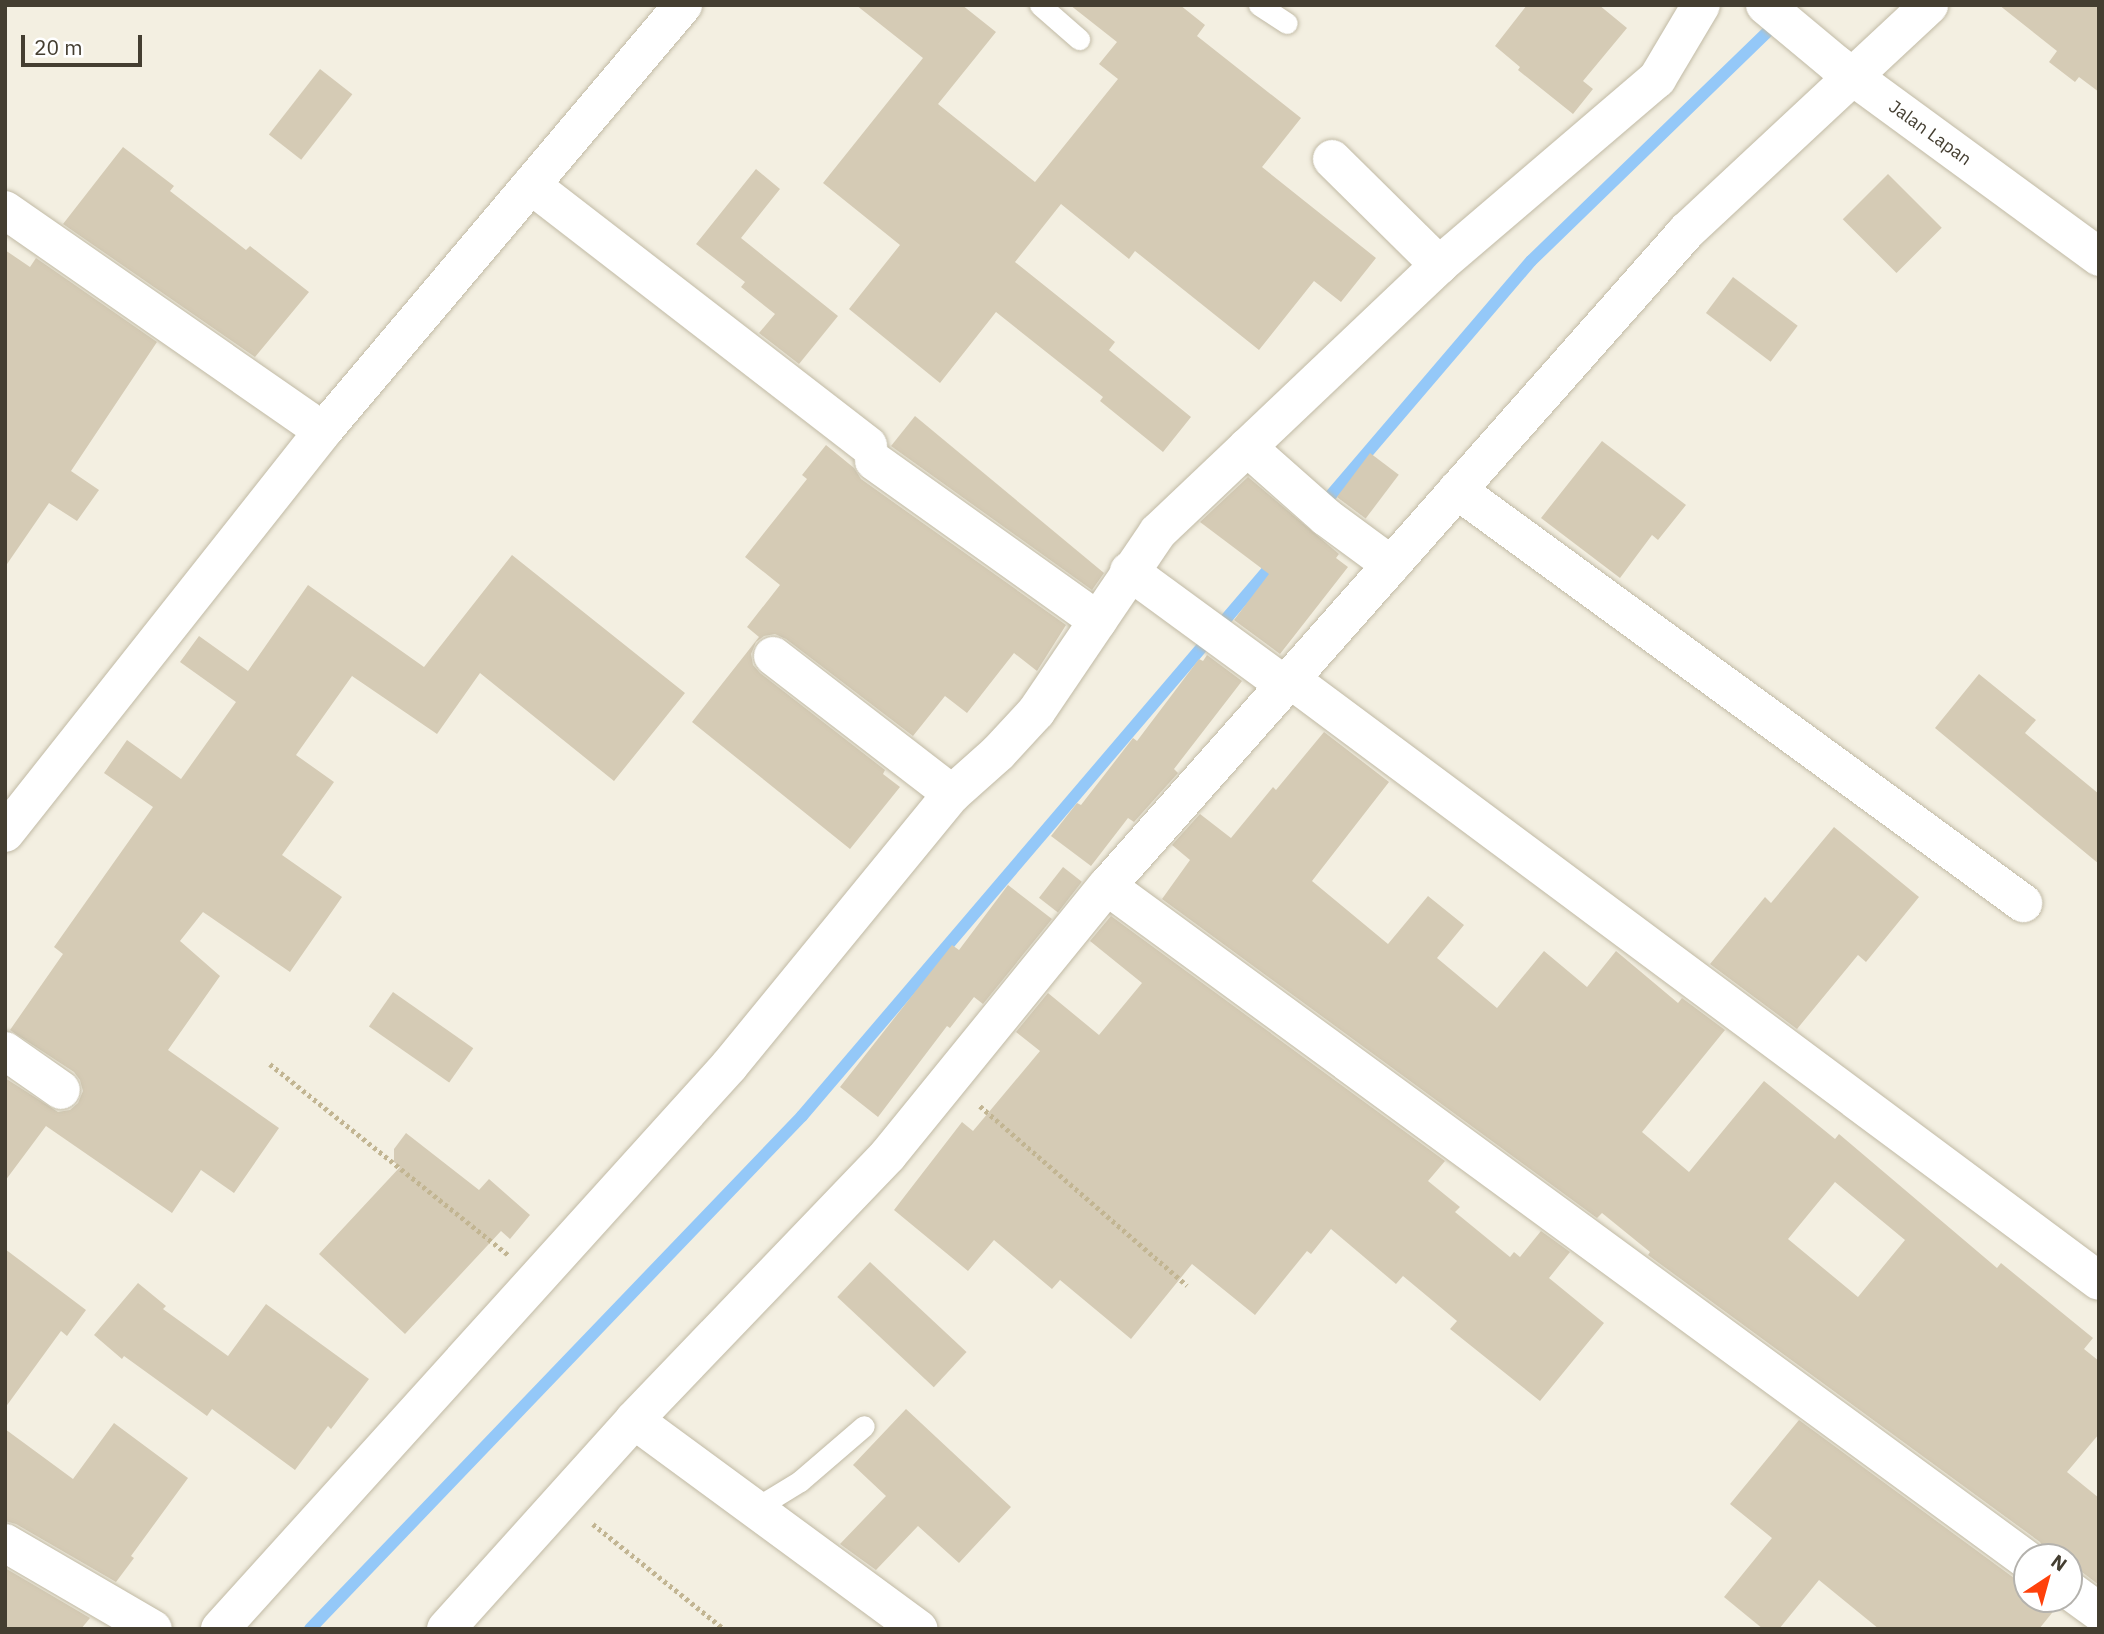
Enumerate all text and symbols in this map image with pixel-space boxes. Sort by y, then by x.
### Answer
scale bar [24,21,145,65]
text: 20 m [34,33,83,61]
street label: Jalan Lapan [1885,96,1975,170]
north arrow [2013,1543,2083,1613]
text: N [2047,1549,2072,1576]

